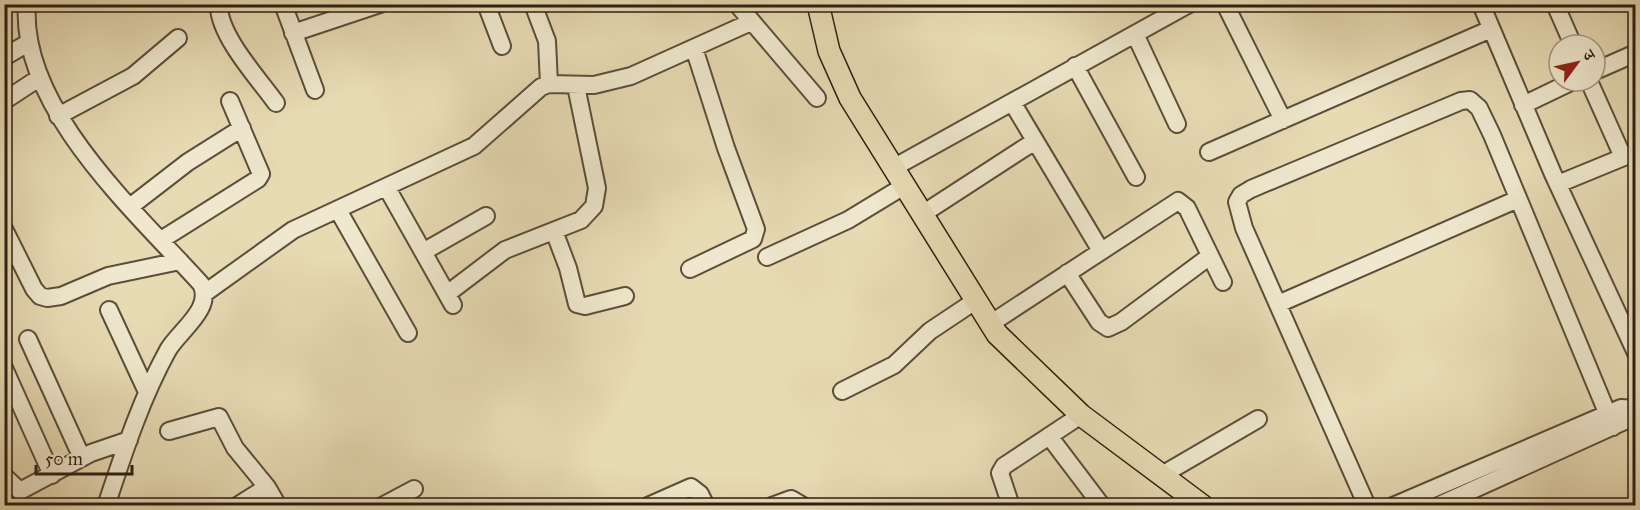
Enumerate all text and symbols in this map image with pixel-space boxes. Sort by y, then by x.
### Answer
north arrow [1547,33,1607,93]
text: उ [1578,46,1600,65]
scale bar [36,438,132,476]
text: 50 m [45,448,83,470]

